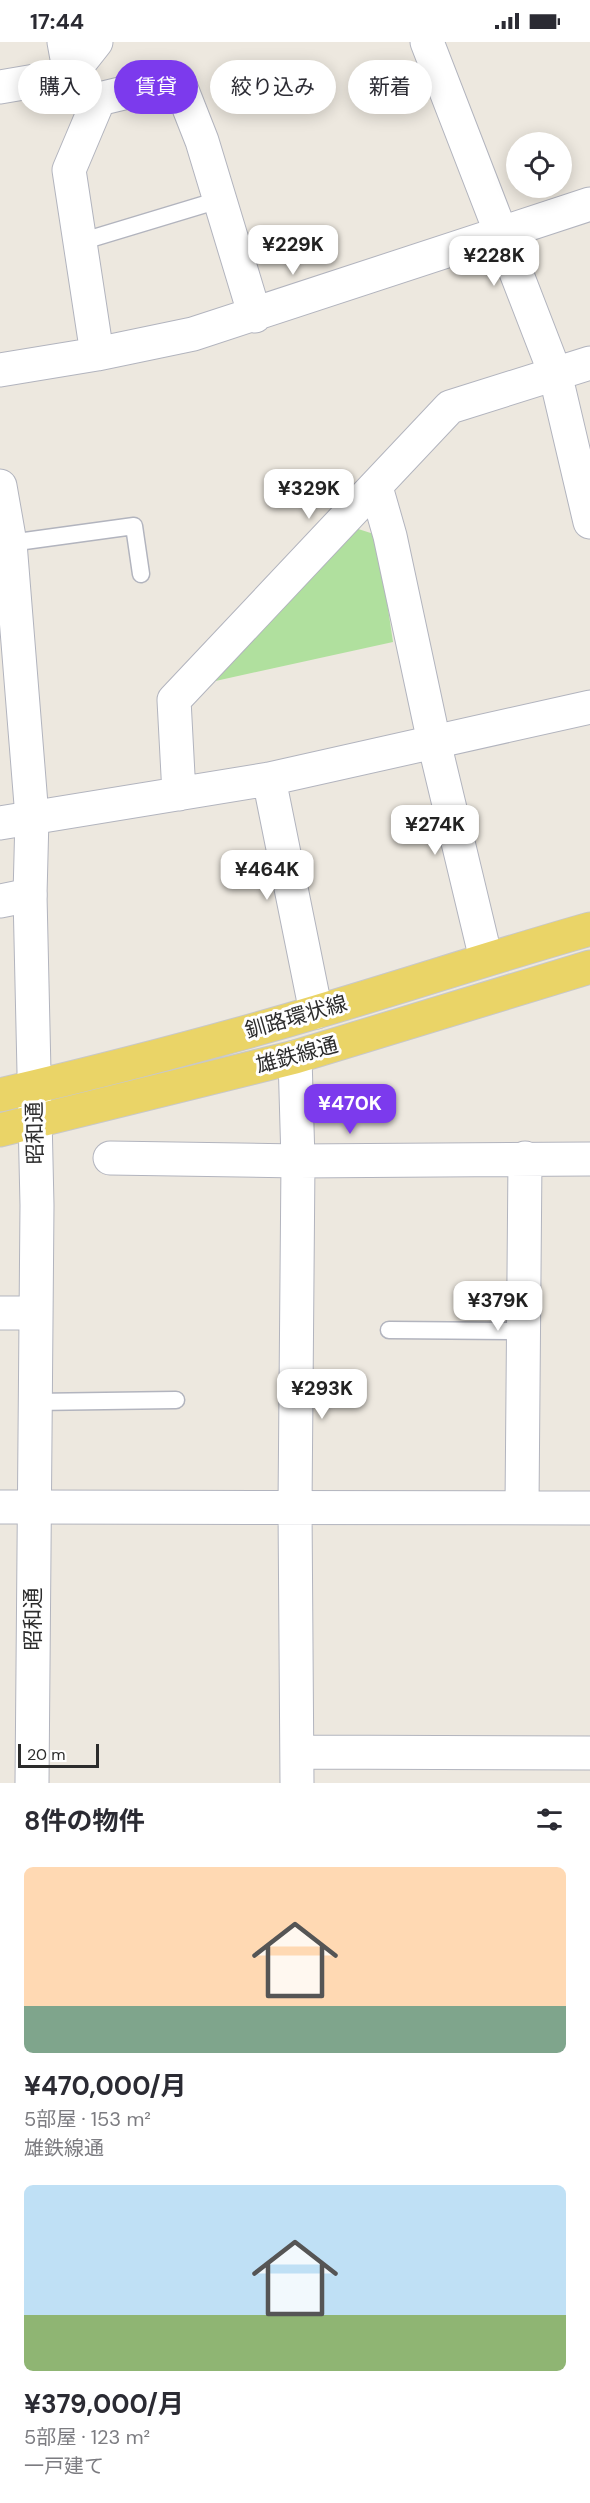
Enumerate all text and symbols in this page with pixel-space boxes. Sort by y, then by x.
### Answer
text: 17:44 [30,7,84,36]
chip: 購入 [18,60,102,114]
chip: 賃貸 [114,60,198,114]
chip: 絞り込み [210,60,336,114]
chip: 新着 [348,60,432,114]
map controls [506,132,572,198]
button: locate [506,132,572,198]
pin: ¥229K [251,225,335,276]
text: ¥229K [262,231,324,257]
pin: ¥228K [452,236,536,287]
text: ¥228K [463,242,525,268]
pin: ¥329K [267,469,351,520]
text: ¥329K [278,475,340,501]
pin: ¥274K [393,805,477,856]
text: ¥274K [405,811,465,837]
pin: ¥464K [225,850,309,901]
text: ¥464K [235,856,299,882]
street label: 釧路環状線 [242,989,350,1045]
street label: 雄鉄線通 [253,1031,341,1079]
pin: ¥470K [308,1084,392,1135]
text: ¥470K [318,1090,382,1116]
street label: 昭和通 [20,1101,50,1165]
pin: ¥379K [456,1281,540,1332]
text: ¥379K [467,1287,529,1313]
pin: ¥293K [280,1369,364,1420]
text: ¥293K [291,1375,353,1401]
street label: 昭和通 [19,1588,47,1651]
scale bar [18,1741,99,1768]
text: 20 m [27,1744,66,1765]
icon: filters [533,1803,566,1836]
text: 8件の物件 [24,1804,144,1838]
icon: home [241,1906,349,2014]
text: ¥470,000/月 [24,2069,187,2103]
text: 5部屋 · 153 m² [24,2106,151,2132]
text: 雄鉄線通 [24,2135,104,2161]
icon: home [241,2224,349,2332]
text: ¥379,000/月 [24,2387,184,2421]
text: 5部屋 · 123 m² [24,2424,150,2450]
text: 一戸建て [24,2453,104,2479]

